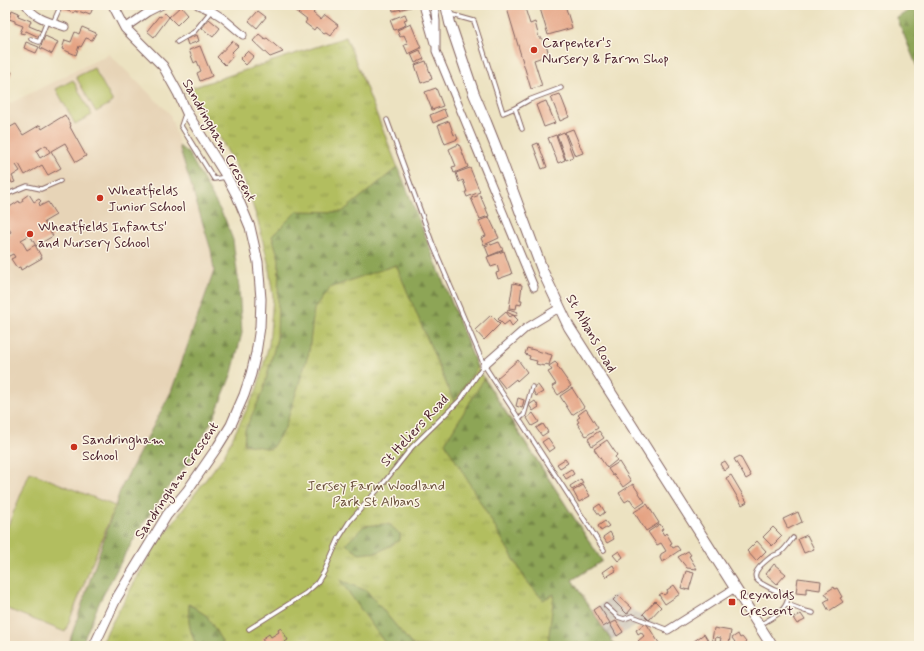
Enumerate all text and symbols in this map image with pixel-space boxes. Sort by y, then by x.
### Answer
place label: Carpenter's Nursery & Farm Shop [542,34,669,68]
marker: Carpenter's Nursery & Farm Shop [529,45,539,55]
street label: Sandringham Crescent [177,76,260,206]
place label: Wheatfields Junior School [108,182,186,216]
marker: Wheatfields Junior School [95,193,105,203]
place label: Wheatfields Infants' and Nursery School [38,218,167,252]
marker: Wheatfields Infants' and Nursery School [25,229,35,239]
street label: St Albans Road [561,291,621,376]
street label: St Heliers Road [377,391,453,471]
street label: Sandringham Crescent [131,418,224,543]
place label: Sandringham School [82,431,164,465]
marker: Sandringham School [69,442,79,452]
park label: Jersey Farm Woodland Park St Albans [307,477,445,511]
place label: Reynolds Crescent [740,586,795,620]
marker: Reynolds Crescent [727,597,737,607]

